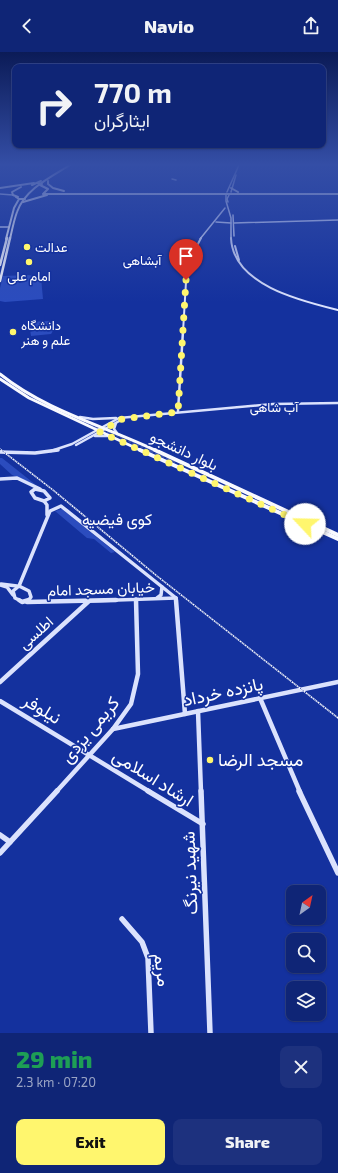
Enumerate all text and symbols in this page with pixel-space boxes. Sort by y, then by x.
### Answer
icon: back [16,15,38,37]
text: Navio [144,15,194,37]
icon: share [300,15,322,37]
text: 770 m [94,75,172,109]
icon: right [28,80,80,132]
text: ایثارگران [94,109,150,131]
place label: عدالت [35,239,68,255]
pin [169,239,203,280]
marker: عدالت [22,242,32,252]
icon: arrive [175,245,197,267]
district label: آبشاهی [123,252,162,269]
marker: امام علی [24,257,34,267]
place label: امام علی [7,268,51,285]
place label: دانشگاه علم و هنر [20,317,70,349]
marker: دانشگاه علم و هنر [8,327,18,337]
district label: آب شاهی [250,399,299,416]
street label: بلوار دانشجو [147,427,221,474]
position arrow [284,503,326,545]
district label: کوی فیضیه [82,509,152,530]
street label: خیابان مسجد امام [47,577,155,601]
street label: اطلسى [14,612,58,654]
street label: پانزده خرداد [181,672,265,712]
street label: نیلوفر [18,688,66,729]
street label: کریمی یزدی [55,692,124,768]
street label: ارشاد اسلامی [108,744,198,812]
place label: مسجد الرضا [218,748,303,771]
marker: مسجد الرضا [205,755,215,765]
street label: شهید نیرنگ [177,831,202,915]
north arrow [286,885,326,925]
map controls [286,885,326,1021]
button: search [286,933,326,973]
street label: مریم [148,952,176,988]
button: layers [286,981,326,1021]
text: 29 min [16,1044,93,1073]
button: close [280,1046,322,1088]
text: 2.3 km · 07:20 [16,1074,96,1090]
button: Exit [16,1119,165,1165]
button: Share [173,1119,322,1165]

